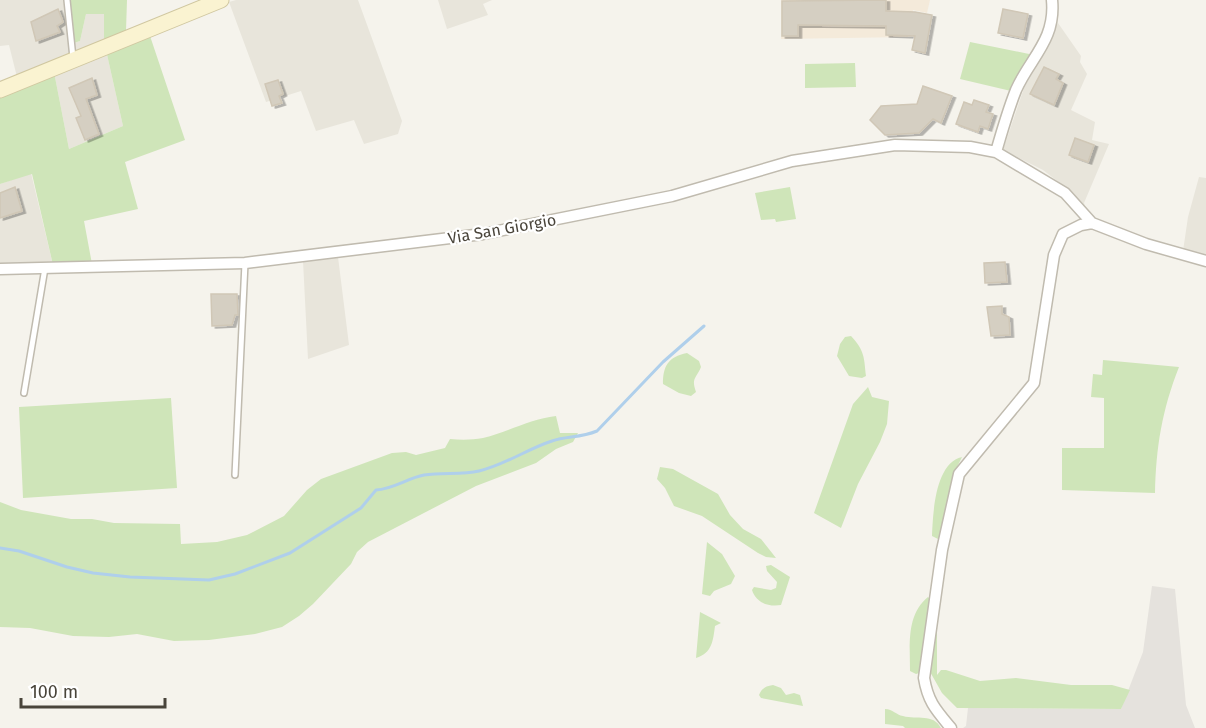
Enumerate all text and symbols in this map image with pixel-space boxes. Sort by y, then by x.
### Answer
street label: Via San Giorgio [446,210,558,248]
scale bar [21,671,165,709]
text: 100 m [30,681,78,703]

